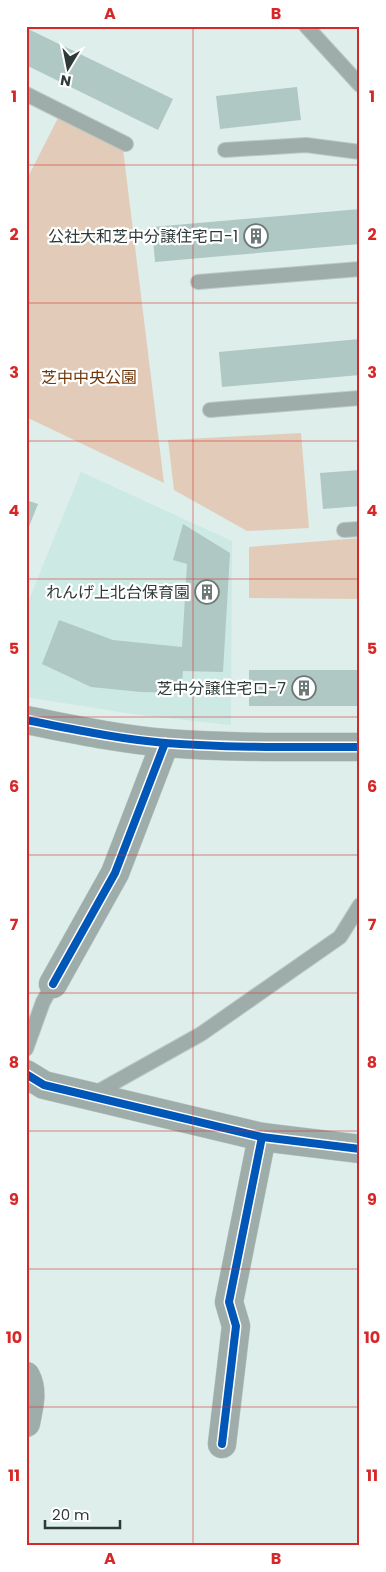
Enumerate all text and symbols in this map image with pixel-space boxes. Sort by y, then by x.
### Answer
text: A [104,2,116,25]
text: B [271,2,281,25]
north arrow [42,42,92,92]
text: N [59,70,73,92]
text: 1 [11,85,17,108]
text: 1 [369,85,375,108]
text: 2 [9,223,19,246]
building icon: 公社大和芝中分譲住宅ロ-1 [243,223,269,249]
text: 2 [367,223,377,246]
place label: 公社大和芝中分譲住宅ロ-1 [48,225,238,248]
text: 3 [9,361,19,384]
text: 3 [367,361,377,384]
park label: 芝中中央公園 [41,366,137,389]
text: 4 [9,499,20,522]
text: 4 [367,499,378,522]
building icon: れんげ上北台保育園 [194,579,220,605]
place label: れんげ上北台保育園 [46,581,190,604]
text: 5 [9,637,19,660]
text: 5 [367,637,377,660]
building icon: 芝中分譲住宅ロ-7 [291,675,317,701]
place label: 芝中分譲住宅ロ-7 [156,677,286,700]
text: 6 [9,775,19,798]
text: 6 [367,775,377,798]
text: 7 [10,913,19,936]
text: 7 [368,913,377,936]
text: 8 [9,1051,19,1074]
text: 8 [367,1051,377,1074]
text: 9 [9,1188,19,1211]
text: 9 [367,1188,377,1211]
text: 10 [6,1326,22,1349]
text: 10 [364,1326,380,1349]
text: 11 [8,1464,20,1487]
text: 11 [366,1464,378,1487]
scale bar [45,1497,120,1529]
text: 20 m [52,1504,90,1525]
text: A [104,1547,116,1570]
text: B [271,1547,281,1570]

